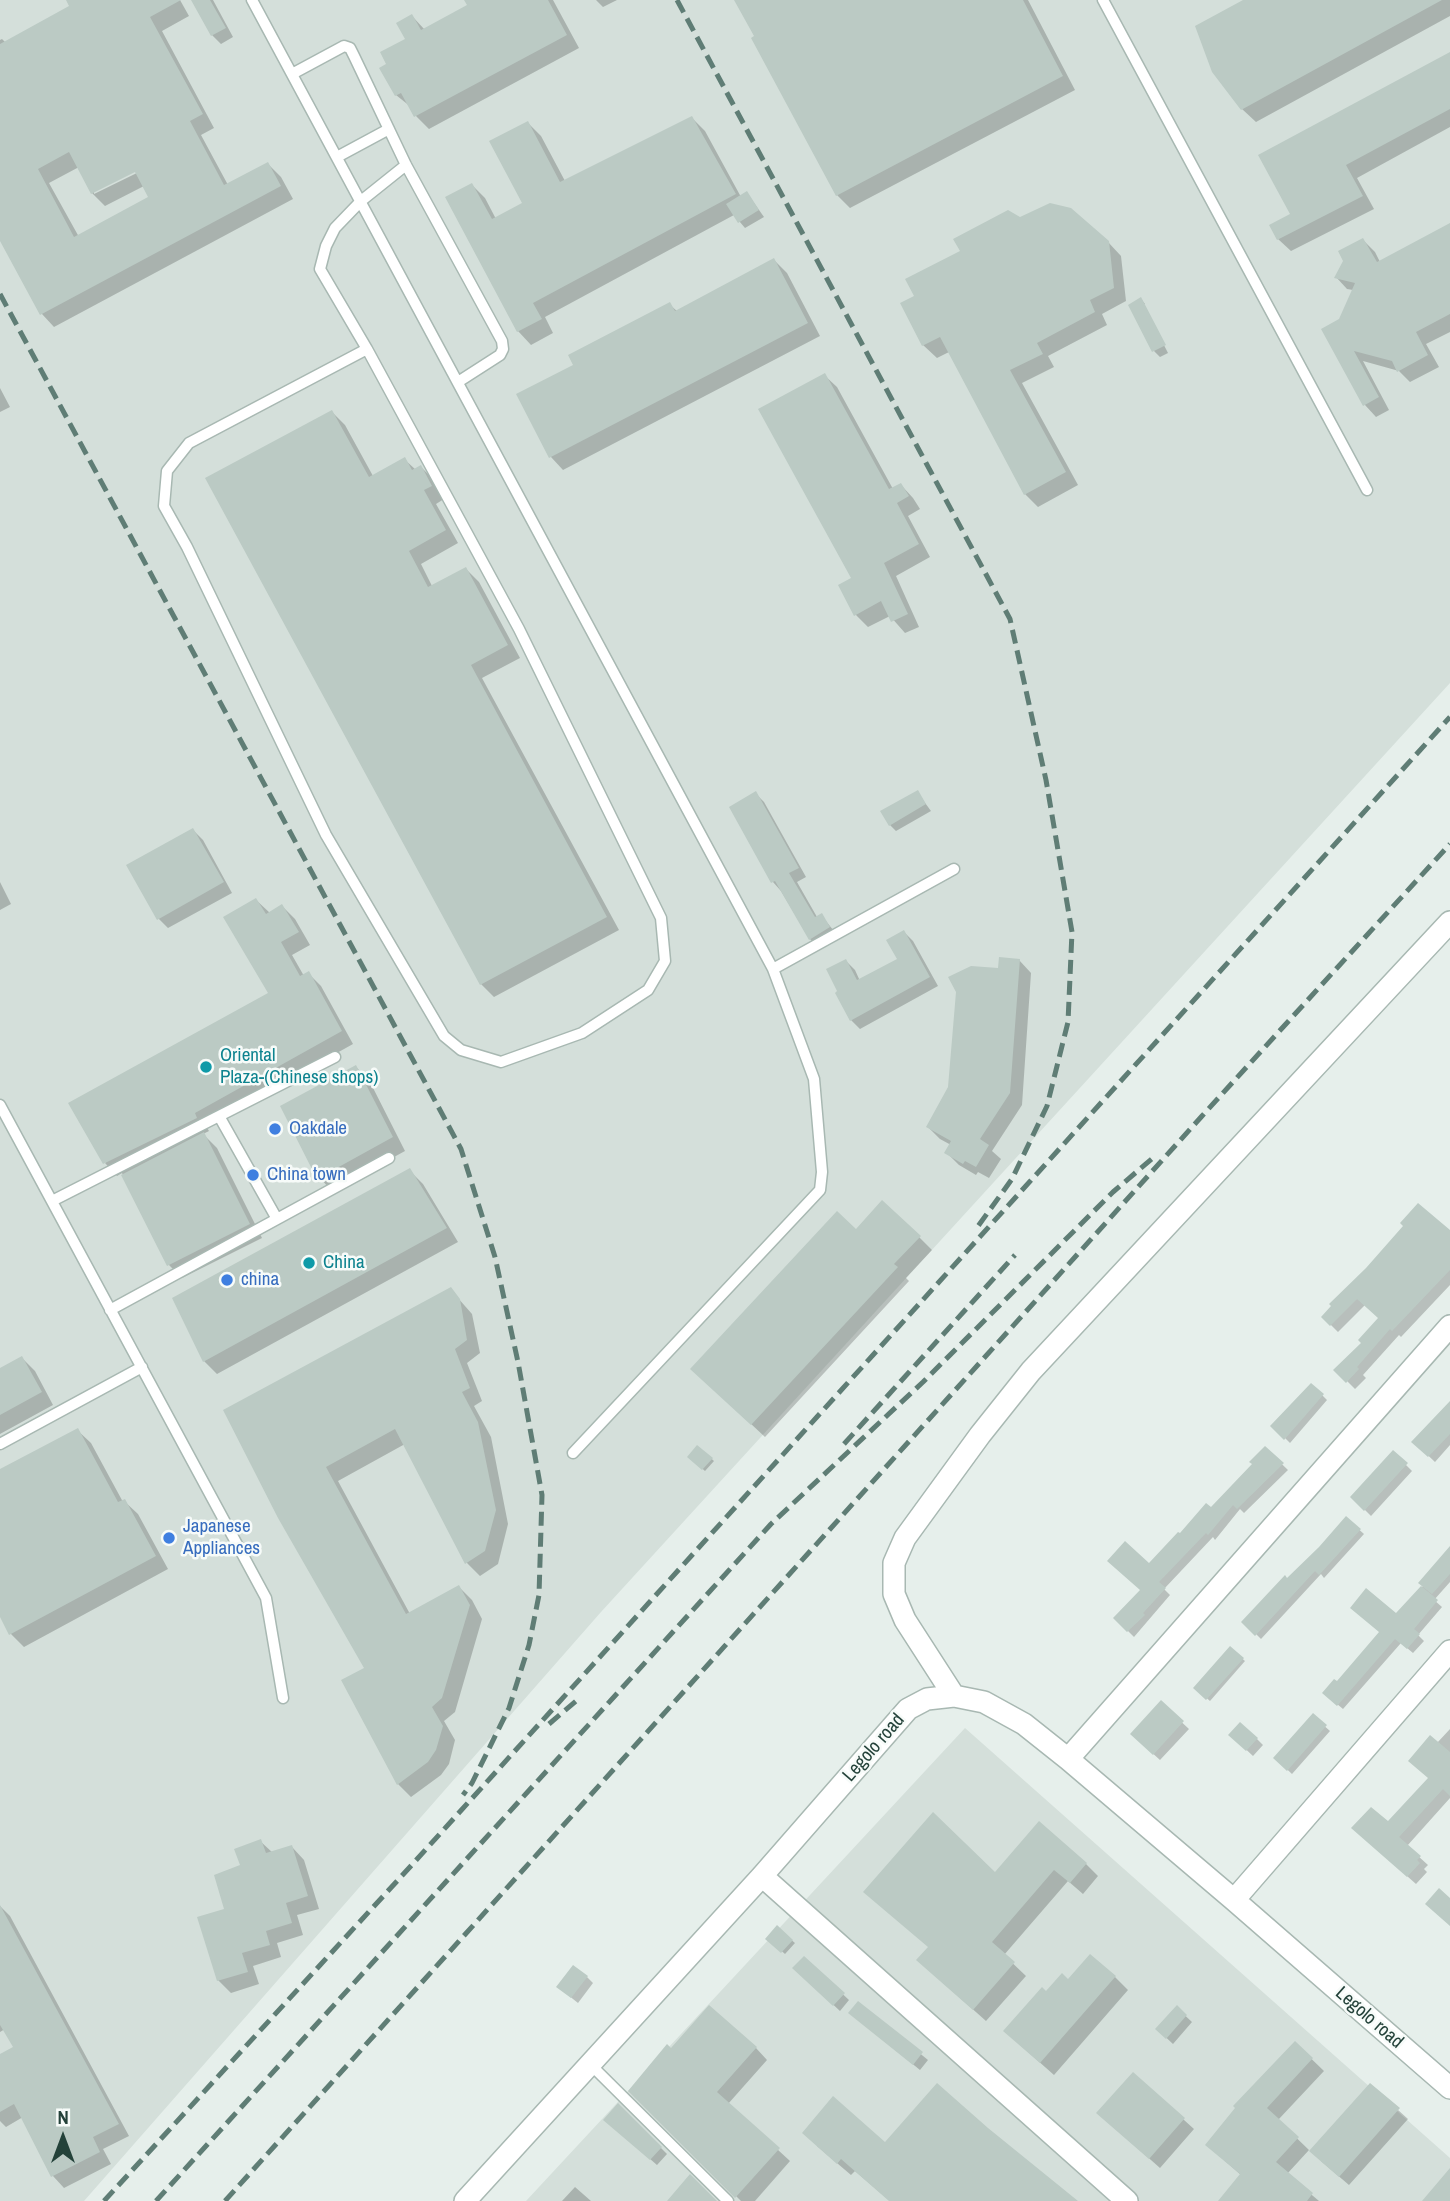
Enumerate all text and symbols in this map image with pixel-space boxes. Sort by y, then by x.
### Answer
place label: Oriental Plaza-(Chinese shops) [220,1045,378,1089]
marker: Oriental Plaza-(Chinese shops) [198,1059,214,1075]
place label: Oakdale [289,1118,347,1140]
marker: Oakdale [267,1121,283,1137]
place label: China town [267,1164,346,1186]
marker: China town [245,1167,261,1183]
place label: China [323,1252,365,1274]
marker: China [301,1255,317,1271]
place label: china [241,1269,279,1291]
marker: china [219,1272,235,1288]
place label: Japanese Appliances [183,1516,260,1560]
marker: Japanese Appliances [161,1530,177,1546]
street label: Legolo road [838,1709,910,1787]
street label: Legolo road [1330,1982,1408,2054]
north arrow [28,2103,98,2173]
text: N [57,2104,69,2130]

